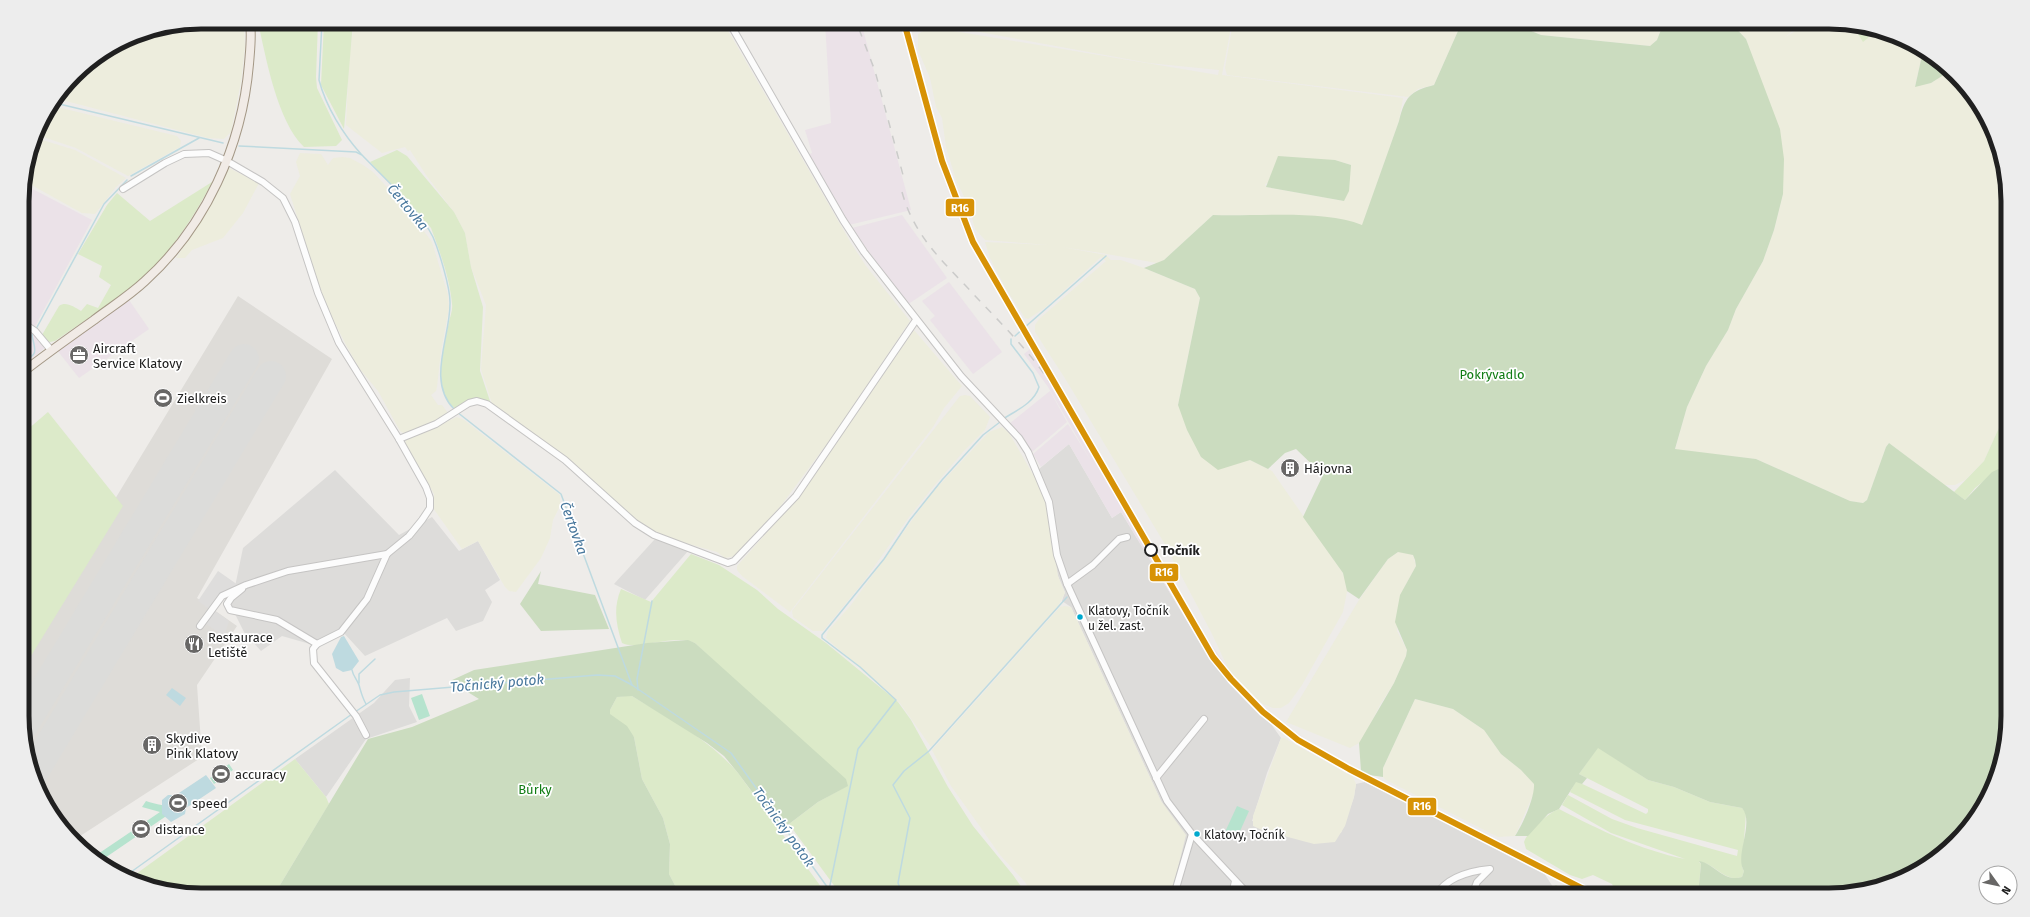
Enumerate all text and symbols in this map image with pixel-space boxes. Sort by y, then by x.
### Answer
water label: Čertovka [383,180,433,234]
line badge: R16 [945,198,975,217]
text: R16 [951,202,969,215]
place label: Aircraft Service Klatovy [93,341,183,371]
office icon: Aircraft Service Klatovy [68,344,90,366]
park label: Pokrývadlo [1459,367,1525,382]
sports icon: Zielkreis [152,387,174,409]
place label: Zielkreis [177,391,226,406]
building icon: Hájovna [1279,457,1301,479]
place label: Hájovna [1304,461,1352,476]
water label: Čertovka [556,499,592,557]
marker: Točník [1144,543,1158,557]
place label: Točník [1161,543,1201,558]
line badge: R16 [1149,563,1179,582]
text: R16 [1155,566,1173,579]
place label: Klatovy, Točník u žel. zast. [1088,604,1169,633]
marker: Klatovy, Točník u žel. zast. [1075,612,1085,622]
place label: Restaurace Letiště [208,630,273,660]
restaurant icon: Restaurace Letiště [183,633,205,655]
water label: Točnický potok [449,671,545,696]
place label: Skydive Pink Klatovy [166,731,239,761]
building icon: Skydive Pink Klatovy [141,734,163,756]
sports icon: accuracy [210,763,232,785]
place label: accuracy [235,767,287,782]
park label: Bůrky [518,782,552,797]
water label: Točnický potok [749,784,818,871]
sports icon: speed [167,792,189,814]
place label: speed [192,796,228,811]
line badge: R16 [1407,797,1437,816]
text: R16 [1413,800,1431,813]
sports icon: distance [130,818,152,840]
place label: distance [155,822,205,837]
place label: Klatovy, Točník [1204,828,1285,842]
marker: Klatovy, Točník [1192,829,1202,839]
north arrow [1978,865,2018,905]
text: N [1999,884,2013,897]

